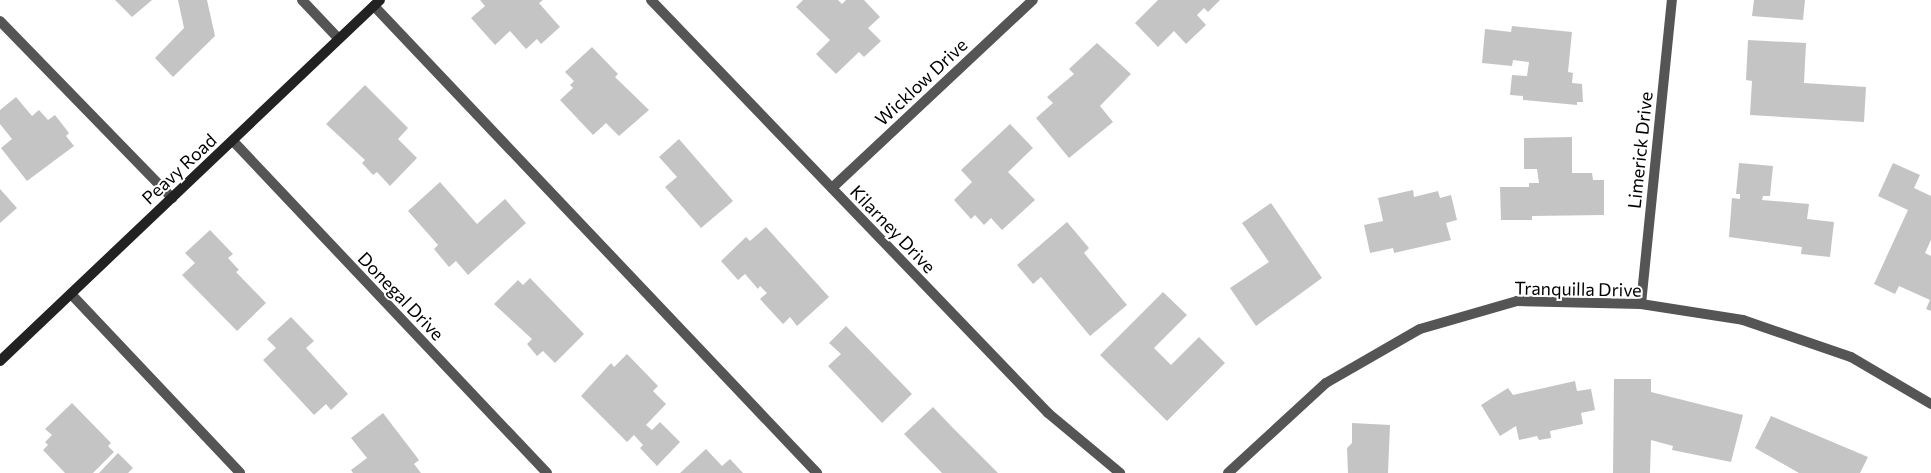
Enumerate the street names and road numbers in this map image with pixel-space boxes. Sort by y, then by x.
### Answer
street label: Wicklow Drive [870,34,972,130]
street label: Limerick Drive [1623,90,1657,210]
street label: Peavy Road [137,129,221,209]
street label: Kilarney Drive [846,181,940,277]
street label: Donegal Drive [354,247,448,345]
street label: Tranquilla Drive [1514,277,1642,301]

